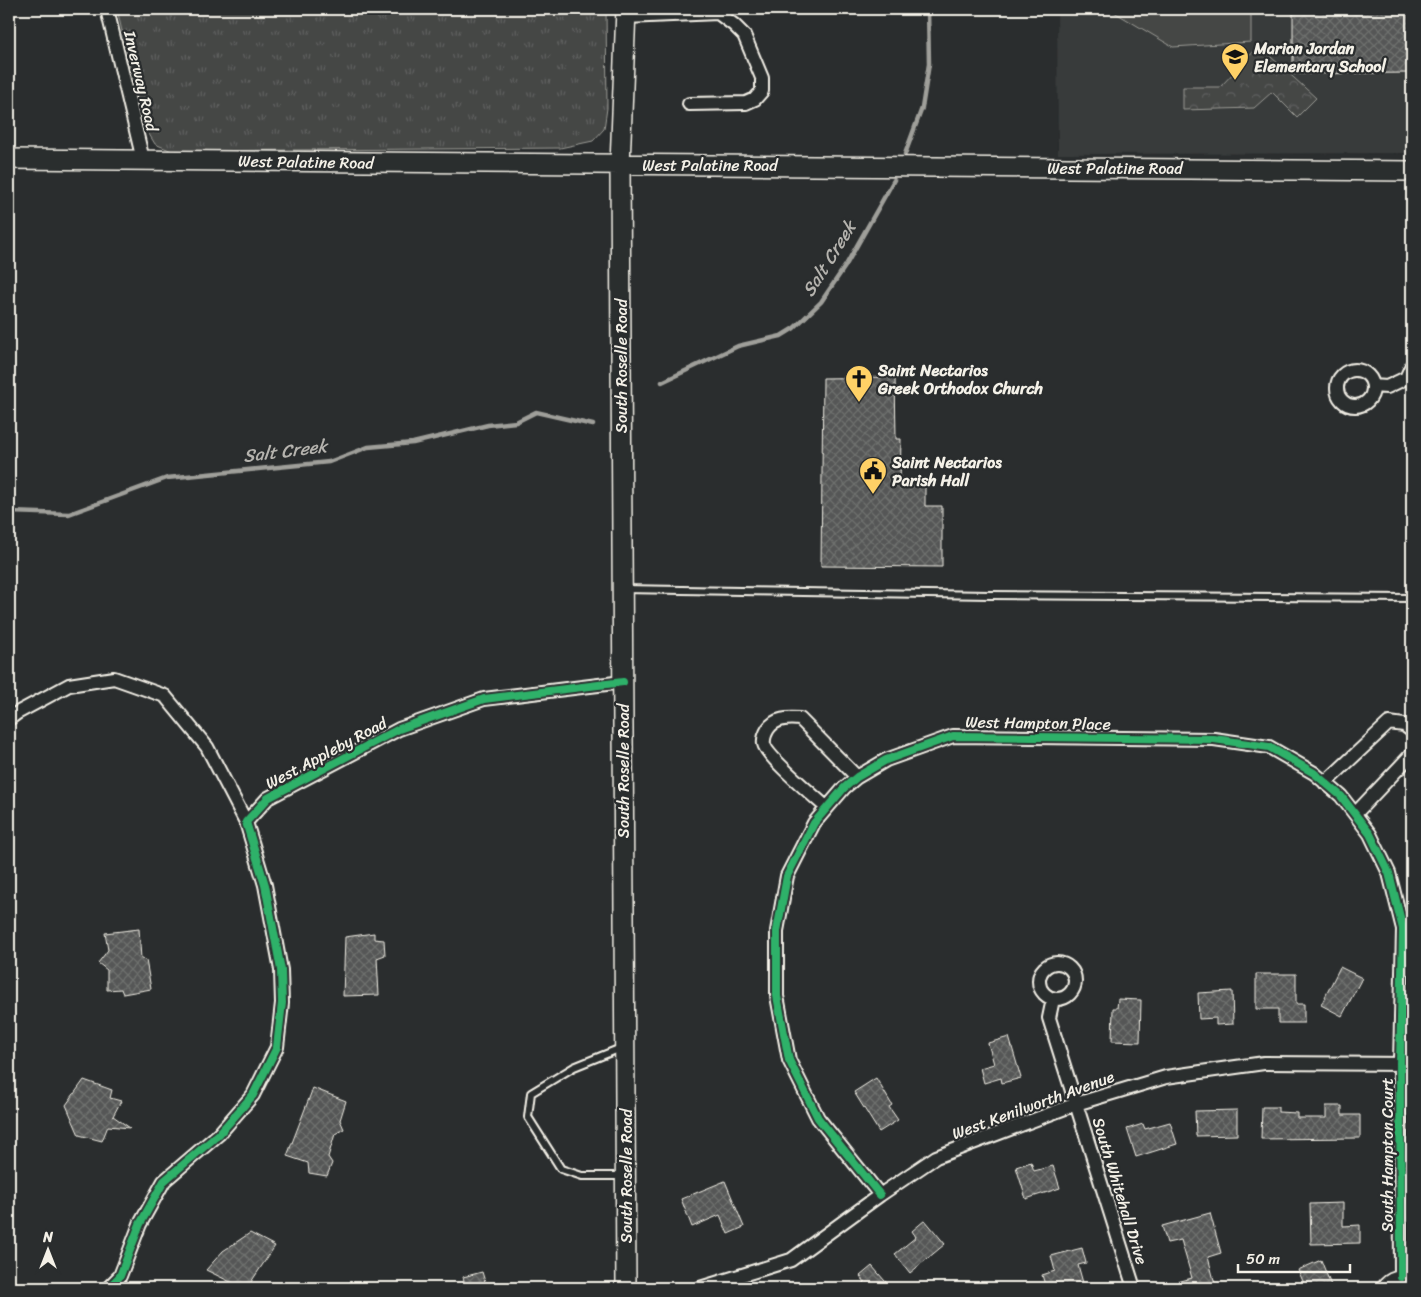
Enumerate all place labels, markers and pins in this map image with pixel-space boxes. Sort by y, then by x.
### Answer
place label: Marion Jordan Elementary School [1253,34,1387,81]
school or university icon: Marion Jordan Elementary School [1220,42,1250,81]
place label: Saint Nectarios Greek Orthodox Church [877,356,1043,403]
church icon: Saint Nectarios Greek Orthodox Church [844,364,874,403]
place label: Saint Nectarios Parish Hall [891,448,1002,495]
public building icon: Saint Nectarios Parish Hall [858,456,888,495]

